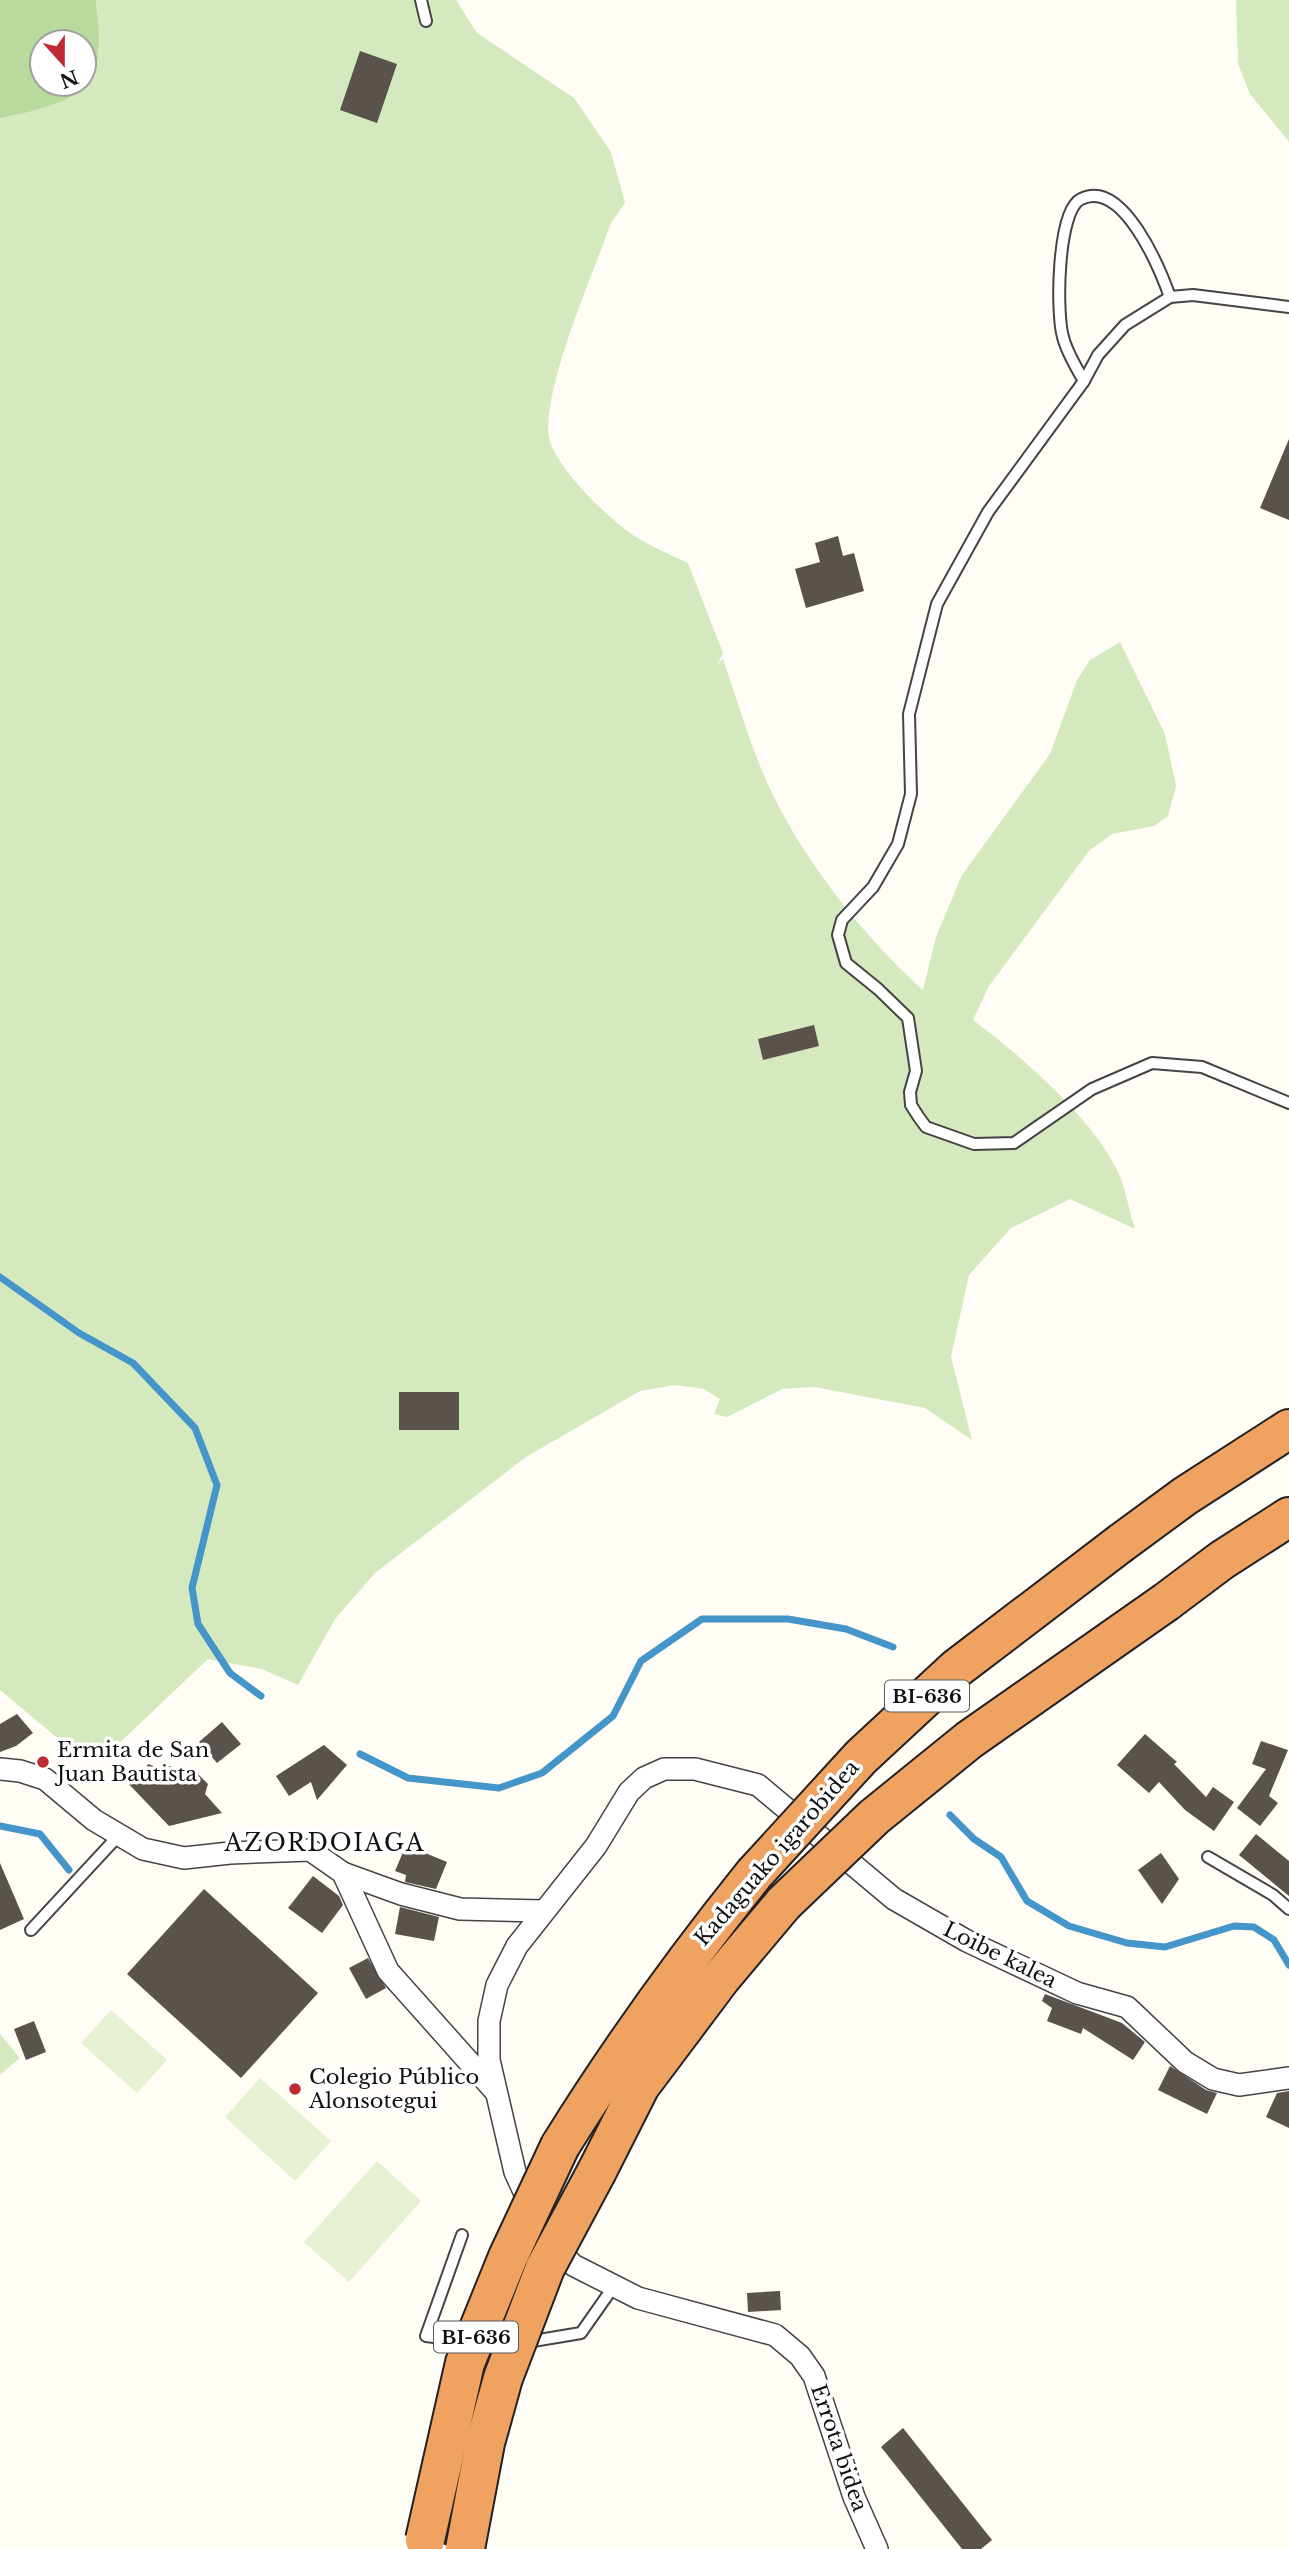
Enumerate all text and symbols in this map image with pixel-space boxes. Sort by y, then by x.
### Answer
north arrow [28,28,98,98]
text: N [56,64,81,92]
road number: BI-636 [885,1680,969,1712]
place label: Ermita de San Juan Bautista [54,1737,209,1787]
marker: Ermita de San Juan Bautista [35,1754,51,1770]
street label: Kadaguako igarobidea [689,1755,865,1951]
district label: AZORDOIAGA [223,1829,426,1857]
street label: Loibe kalea [939,1916,1061,1994]
place label: Colegio Público Alonsotegui [308,2064,479,2114]
marker: Colegio Público Alonsotegui [287,2081,303,2097]
road number: BI-636 [434,2322,518,2352]
street label: Errota bidea [805,2381,873,2515]

